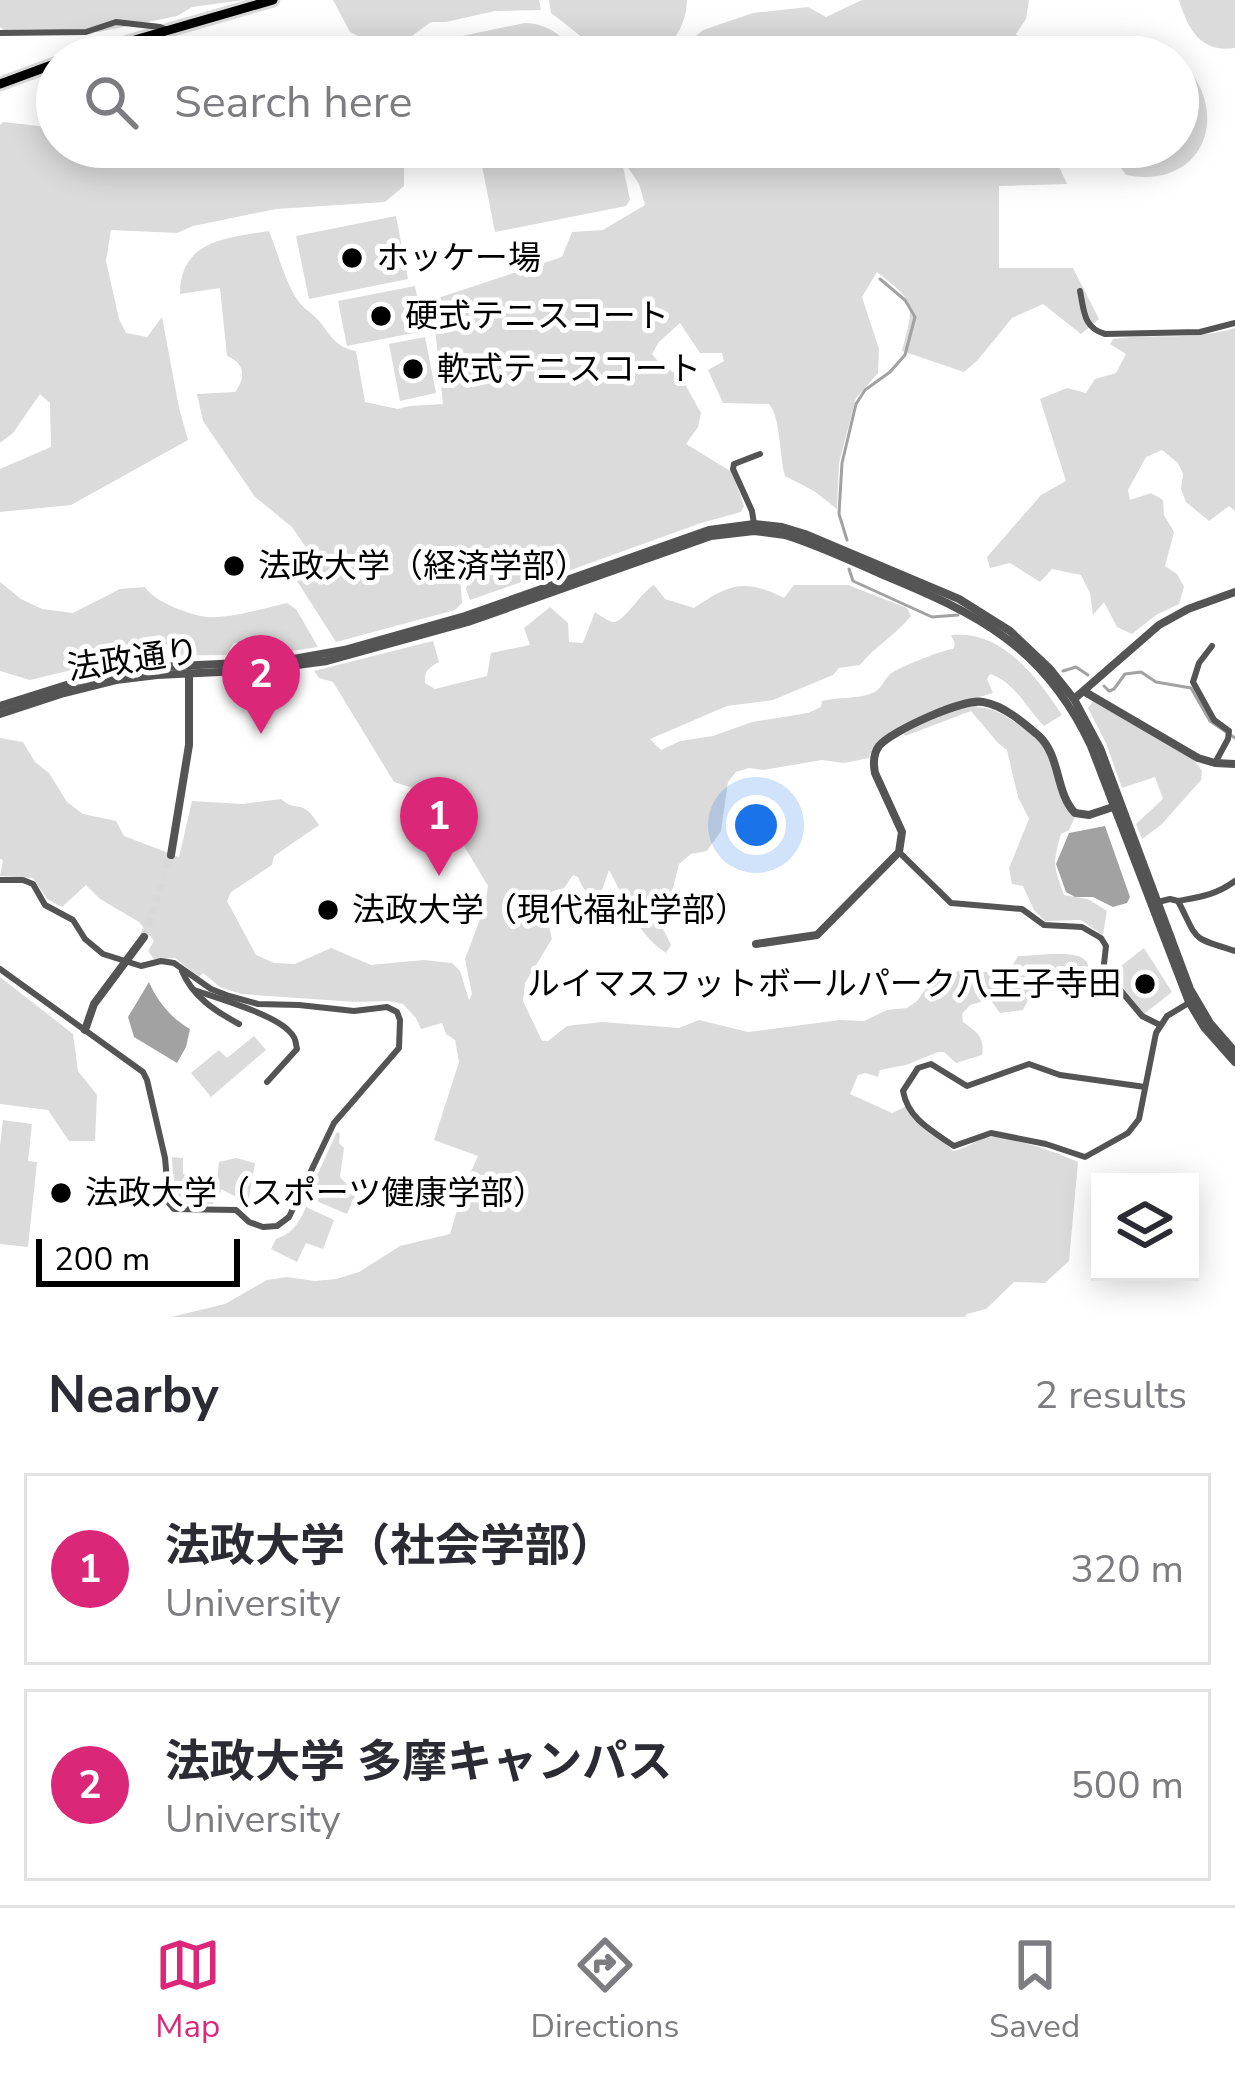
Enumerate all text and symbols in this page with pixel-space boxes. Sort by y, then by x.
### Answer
search box [36,36,1199,168]
icon: search [78,69,144,135]
text: Search here [174,72,413,133]
place label: ホッケー場 [376,236,541,281]
marker: ホッケー場 [339,245,365,271]
place label: 硬式テニスコート [405,294,669,339]
marker: 硬式テニスコート [368,303,394,329]
place label: 軟式テニスコート [437,347,701,392]
marker: 軟式テニスコート [400,356,426,382]
place label: 法政大学（経済学部） [258,544,588,589]
marker: 法政大学（経済学部） [221,553,247,579]
street label: 法政通り [65,629,201,691]
pin: 2 [222,635,300,734]
pin: 1 [400,777,478,876]
your location [726,795,786,855]
place label: 法政大学（現代福祉学部） [352,888,748,933]
marker: 法政大学（現代福祉学部） [315,897,341,923]
place label: ルイマスフットボールパーク八王子寺田 [527,962,1121,1007]
marker: ルイマスフットボールパーク八王子寺田 [1132,971,1158,997]
place label: 法政大学（スポーツ健康学部） [85,1171,546,1216]
map controls [1091,1173,1199,1281]
button: layers [1091,1173,1199,1281]
marker: 法政大学（スポーツ健康学部） [48,1180,74,1206]
scale bar [36,1233,240,1286]
text: 200 m [54,1237,150,1282]
text: Nearby [48,1360,219,1430]
text: 2 results [1035,1369,1187,1422]
text: 法政大学（社会学部） [165,1516,615,1577]
text: 1 [78,1543,102,1596]
text: 320 m [1070,1543,1184,1596]
text: University [165,1577,341,1630]
text: 法政大学 多摩キャンパス [165,1732,672,1793]
text: 2 [78,1759,102,1812]
text: 500 m [1070,1759,1184,1812]
text: University [165,1793,341,1846]
tab: Map [155,1932,221,2049]
tab: Directions [531,1932,679,2049]
tab: Saved [989,1932,1080,2049]

